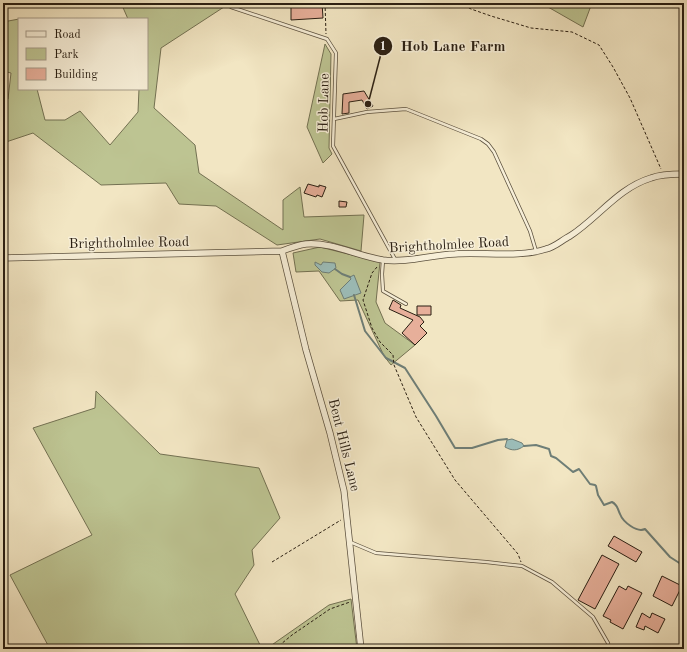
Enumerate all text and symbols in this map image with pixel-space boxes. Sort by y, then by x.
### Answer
legend [18,18,148,90]
text: Road [54,29,81,41]
callout: Hob Lane Farm [373,33,514,60]
text: Hob Lane Farm [400,40,506,55]
text: 1 [380,41,386,53]
text: Park [54,49,79,61]
text: Building [54,69,98,81]
street label: Hob Lane [316,73,332,133]
street label: Brightholmlee Road [69,235,189,251]
street label: Brightholmlee Road [388,235,510,255]
street label: Bent Hills Lane [326,397,362,493]

